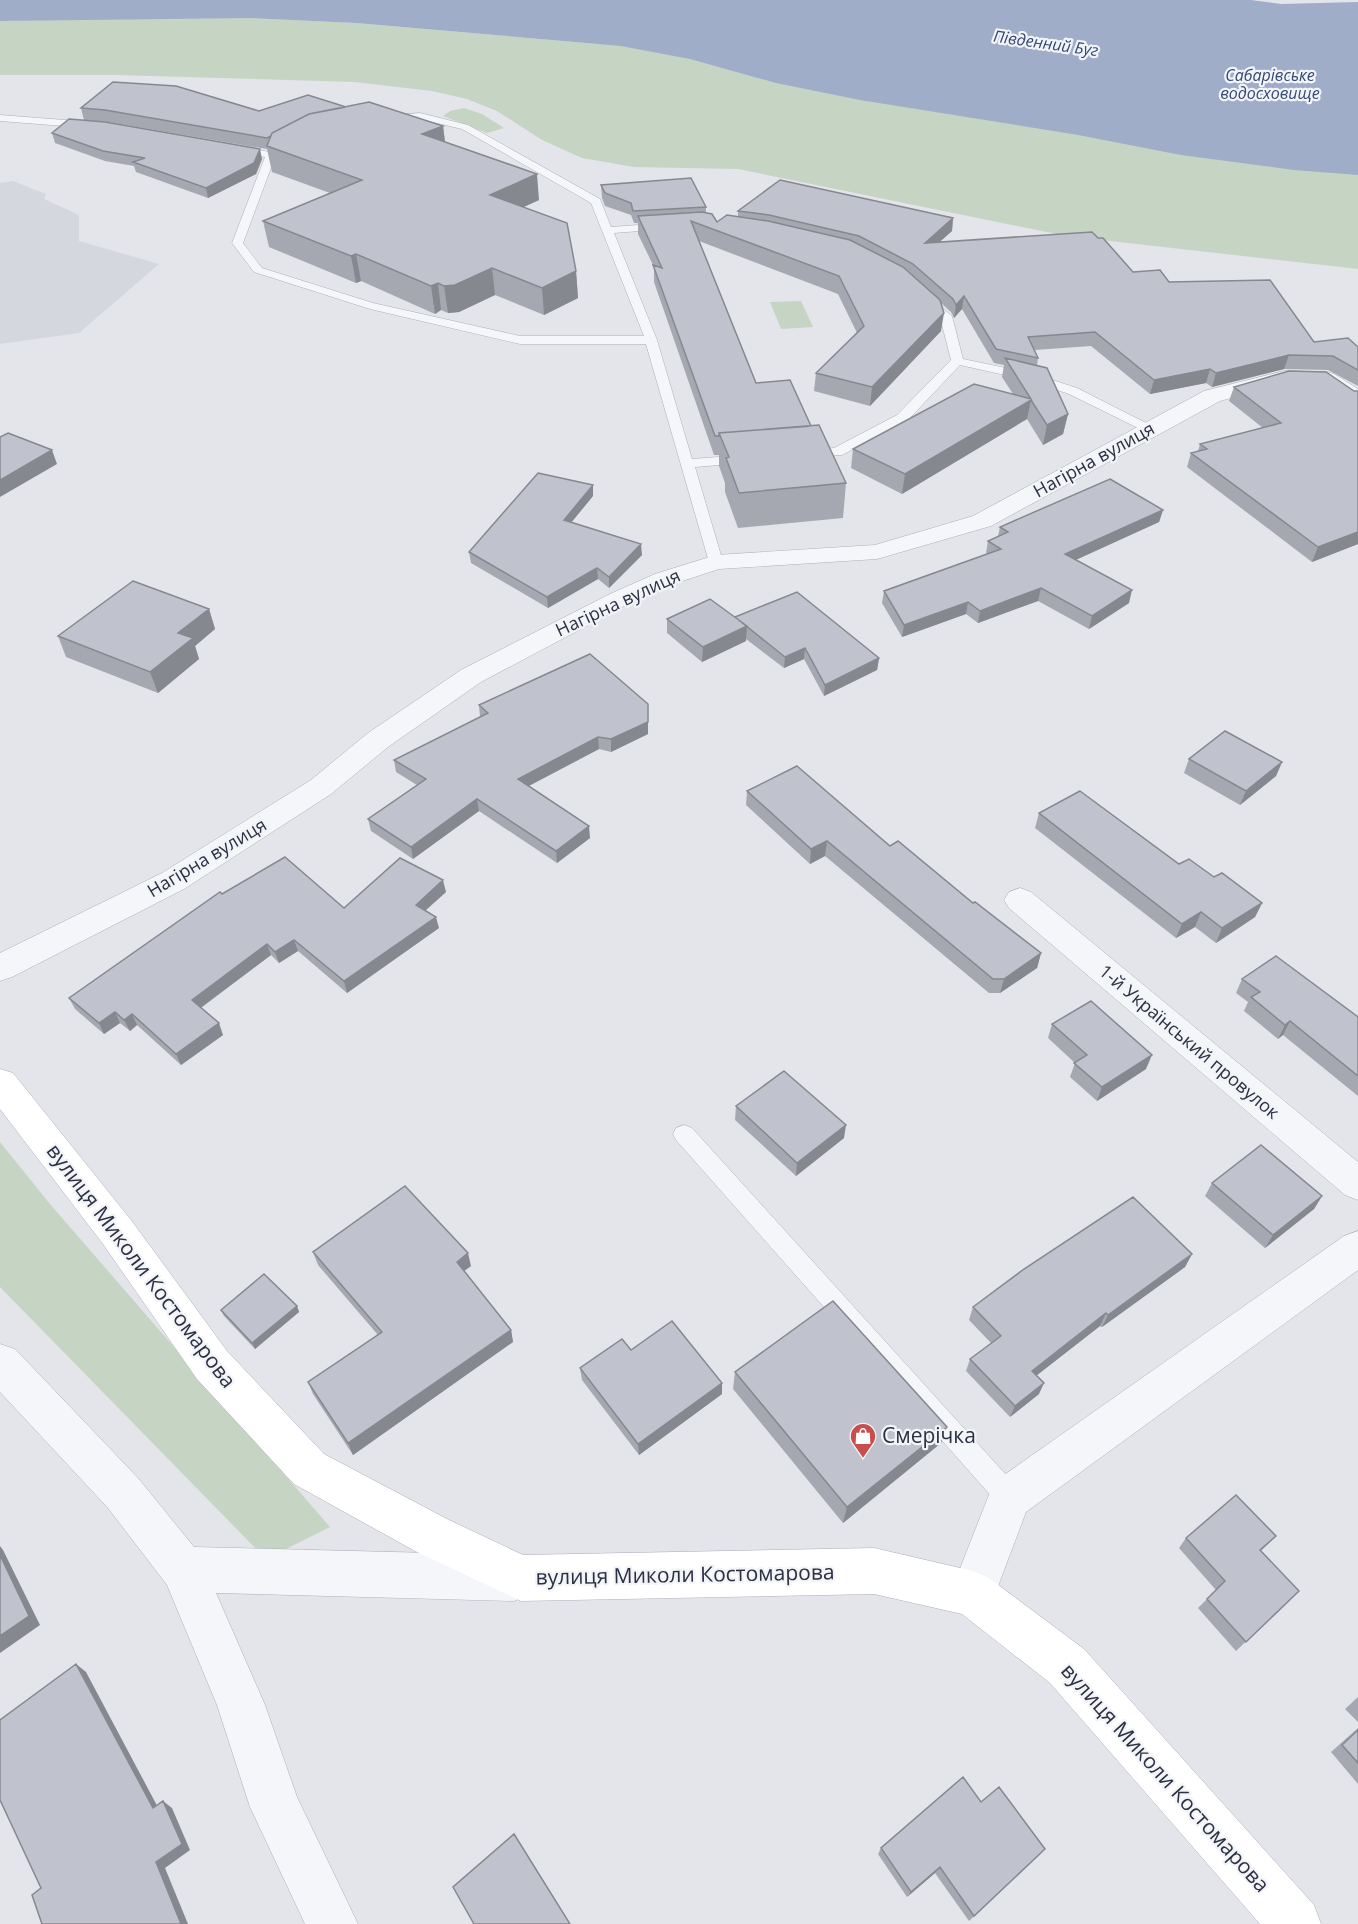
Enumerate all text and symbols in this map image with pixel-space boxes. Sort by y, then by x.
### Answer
water label: Південний Буг [992,25,1100,61]
water label: Сабарівське водосховище [1220,64,1320,104]
street label: Нагірна вулиця [1029,416,1158,502]
street label: Нагірна вулиця [551,563,684,641]
street label: Нагірна вулиця [142,812,271,902]
street label: 1-й Український провулок [1094,959,1285,1124]
street label: вулиця Миколи Костомарова [41,1138,243,1393]
shop icon: Смерічка [848,1421,878,1459]
place label: Смерічка [882,1421,976,1449]
street label: вулиця Миколи Костомарова [535,1557,835,1591]
street label: вулиця Миколи Костомарова [1055,1657,1276,1898]

